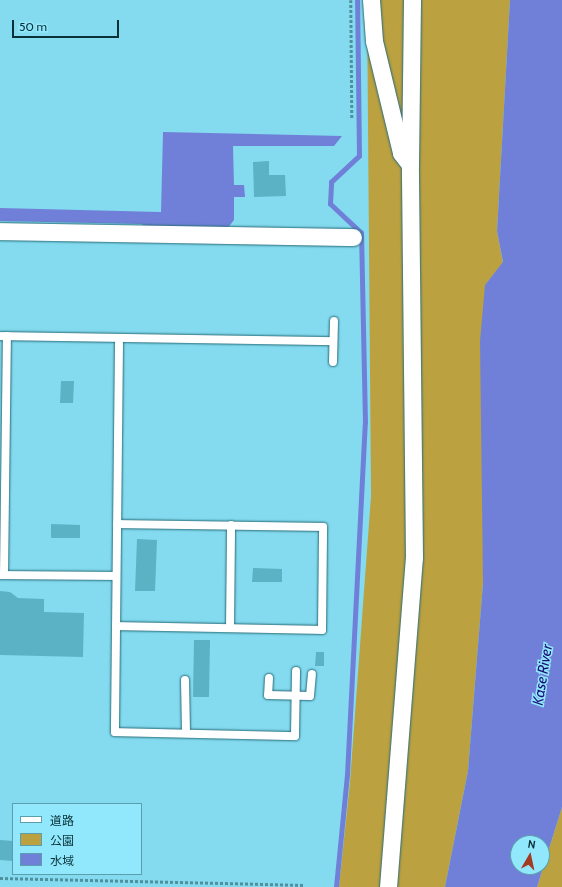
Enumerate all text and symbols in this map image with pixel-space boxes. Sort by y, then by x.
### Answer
scale bar [14,12,121,38]
text: 50 m [19,19,47,34]
water label: Kase River [529,643,557,707]
legend [12,803,142,875]
text: 道路 [50,813,74,828]
text: 公園 [50,833,74,848]
north arrow [510,835,550,875]
text: N [527,837,537,852]
text: 水域 [50,853,74,868]

